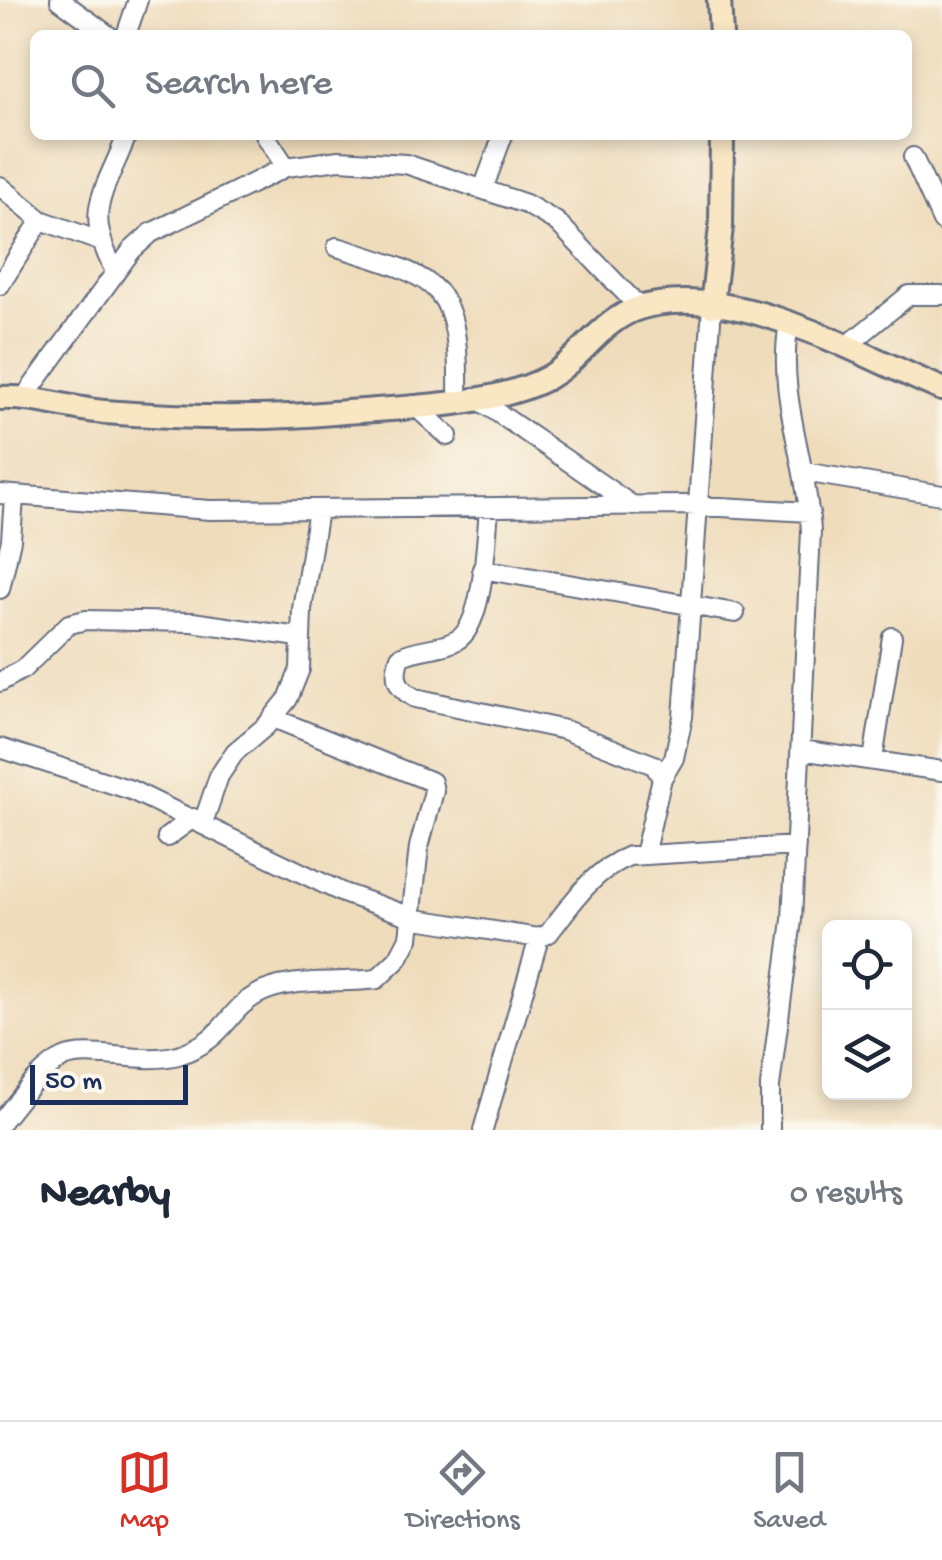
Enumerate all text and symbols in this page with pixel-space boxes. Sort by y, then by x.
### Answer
search box [30,30,912,140]
icon: search [65,58,120,113]
text: Search here [145,63,332,107]
map controls [822,920,912,1100]
button: locate [822,920,912,1010]
button: layers [822,1010,912,1100]
scale bar [30,1060,188,1104]
text: 50 m [45,1066,102,1099]
text: Nearby [40,1171,170,1220]
text: 0 results [790,1176,902,1214]
tab: Map [117,1445,172,1538]
tab: Directions [406,1445,520,1538]
tab: Saved [753,1445,825,1538]

